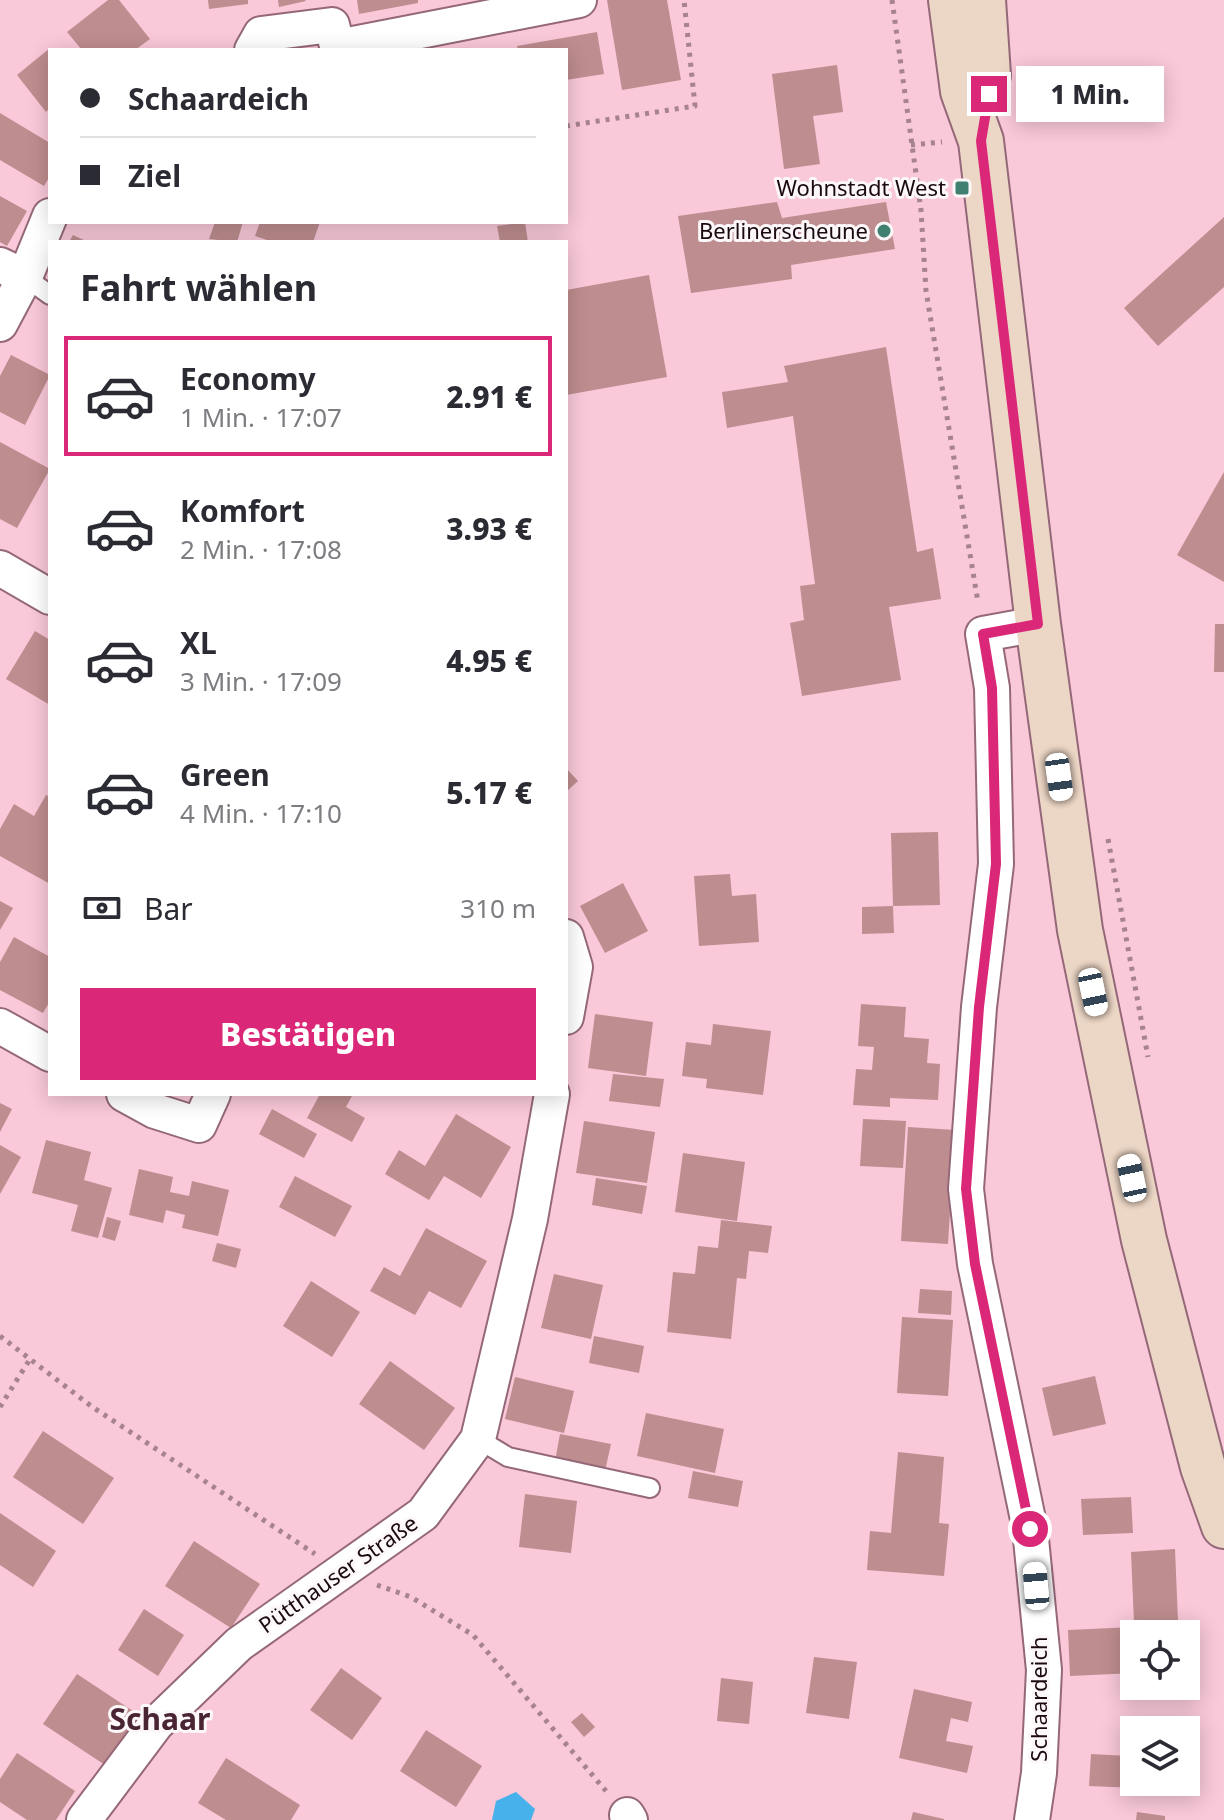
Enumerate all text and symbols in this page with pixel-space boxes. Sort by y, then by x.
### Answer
callout: 1 Min. [1017,66,1165,122]
route end [971,76,1007,112]
text: 1 Min. [1050,76,1130,112]
text: Schaardeich [128,78,309,119]
text: Ziel [128,155,181,196]
place label: Wohnstadt West [777,172,946,202]
marker: Wohnstadt West [953,179,971,197]
place label: Berlinerscheune [699,215,868,245]
marker: Berlinerscheune [875,222,893,240]
text: Fahrt wählen [80,263,317,312]
text: Economy [180,358,316,399]
icon: car [84,360,156,432]
text: 2.91 € [446,376,532,417]
text: 1 Min. · 17:07 [180,399,342,435]
text: Komfort [180,490,305,531]
icon: car [84,492,156,564]
text: 3.93 € [446,508,532,549]
text: 2 Min. · 17:08 [180,531,342,567]
text: XL [180,622,217,663]
icon: car [84,624,156,696]
text: 4.95 € [446,640,532,681]
text: 3 Min. · 17:09 [180,663,342,699]
car [1044,752,1074,802]
text: Green [180,754,270,795]
icon: car [84,756,156,828]
text: 5.17 € [446,772,532,813]
text: 4 Min. · 17:10 [180,795,342,831]
icon: cash [80,886,124,930]
text: Bar [144,888,193,929]
text: 310 m [460,890,536,926]
car [1076,966,1110,1018]
button: Bestätigen [80,988,536,1080]
car [1115,1152,1149,1204]
street label: Pütthauser Straße [252,1507,423,1639]
route start [1012,1511,1048,1547]
car [1022,1561,1050,1611]
map controls [1120,1620,1200,1796]
button: locate [1120,1620,1200,1700]
street label: Schaardeich [1023,1636,1053,1762]
district label: Schaar [110,1698,211,1739]
button: layers [1120,1716,1200,1796]

